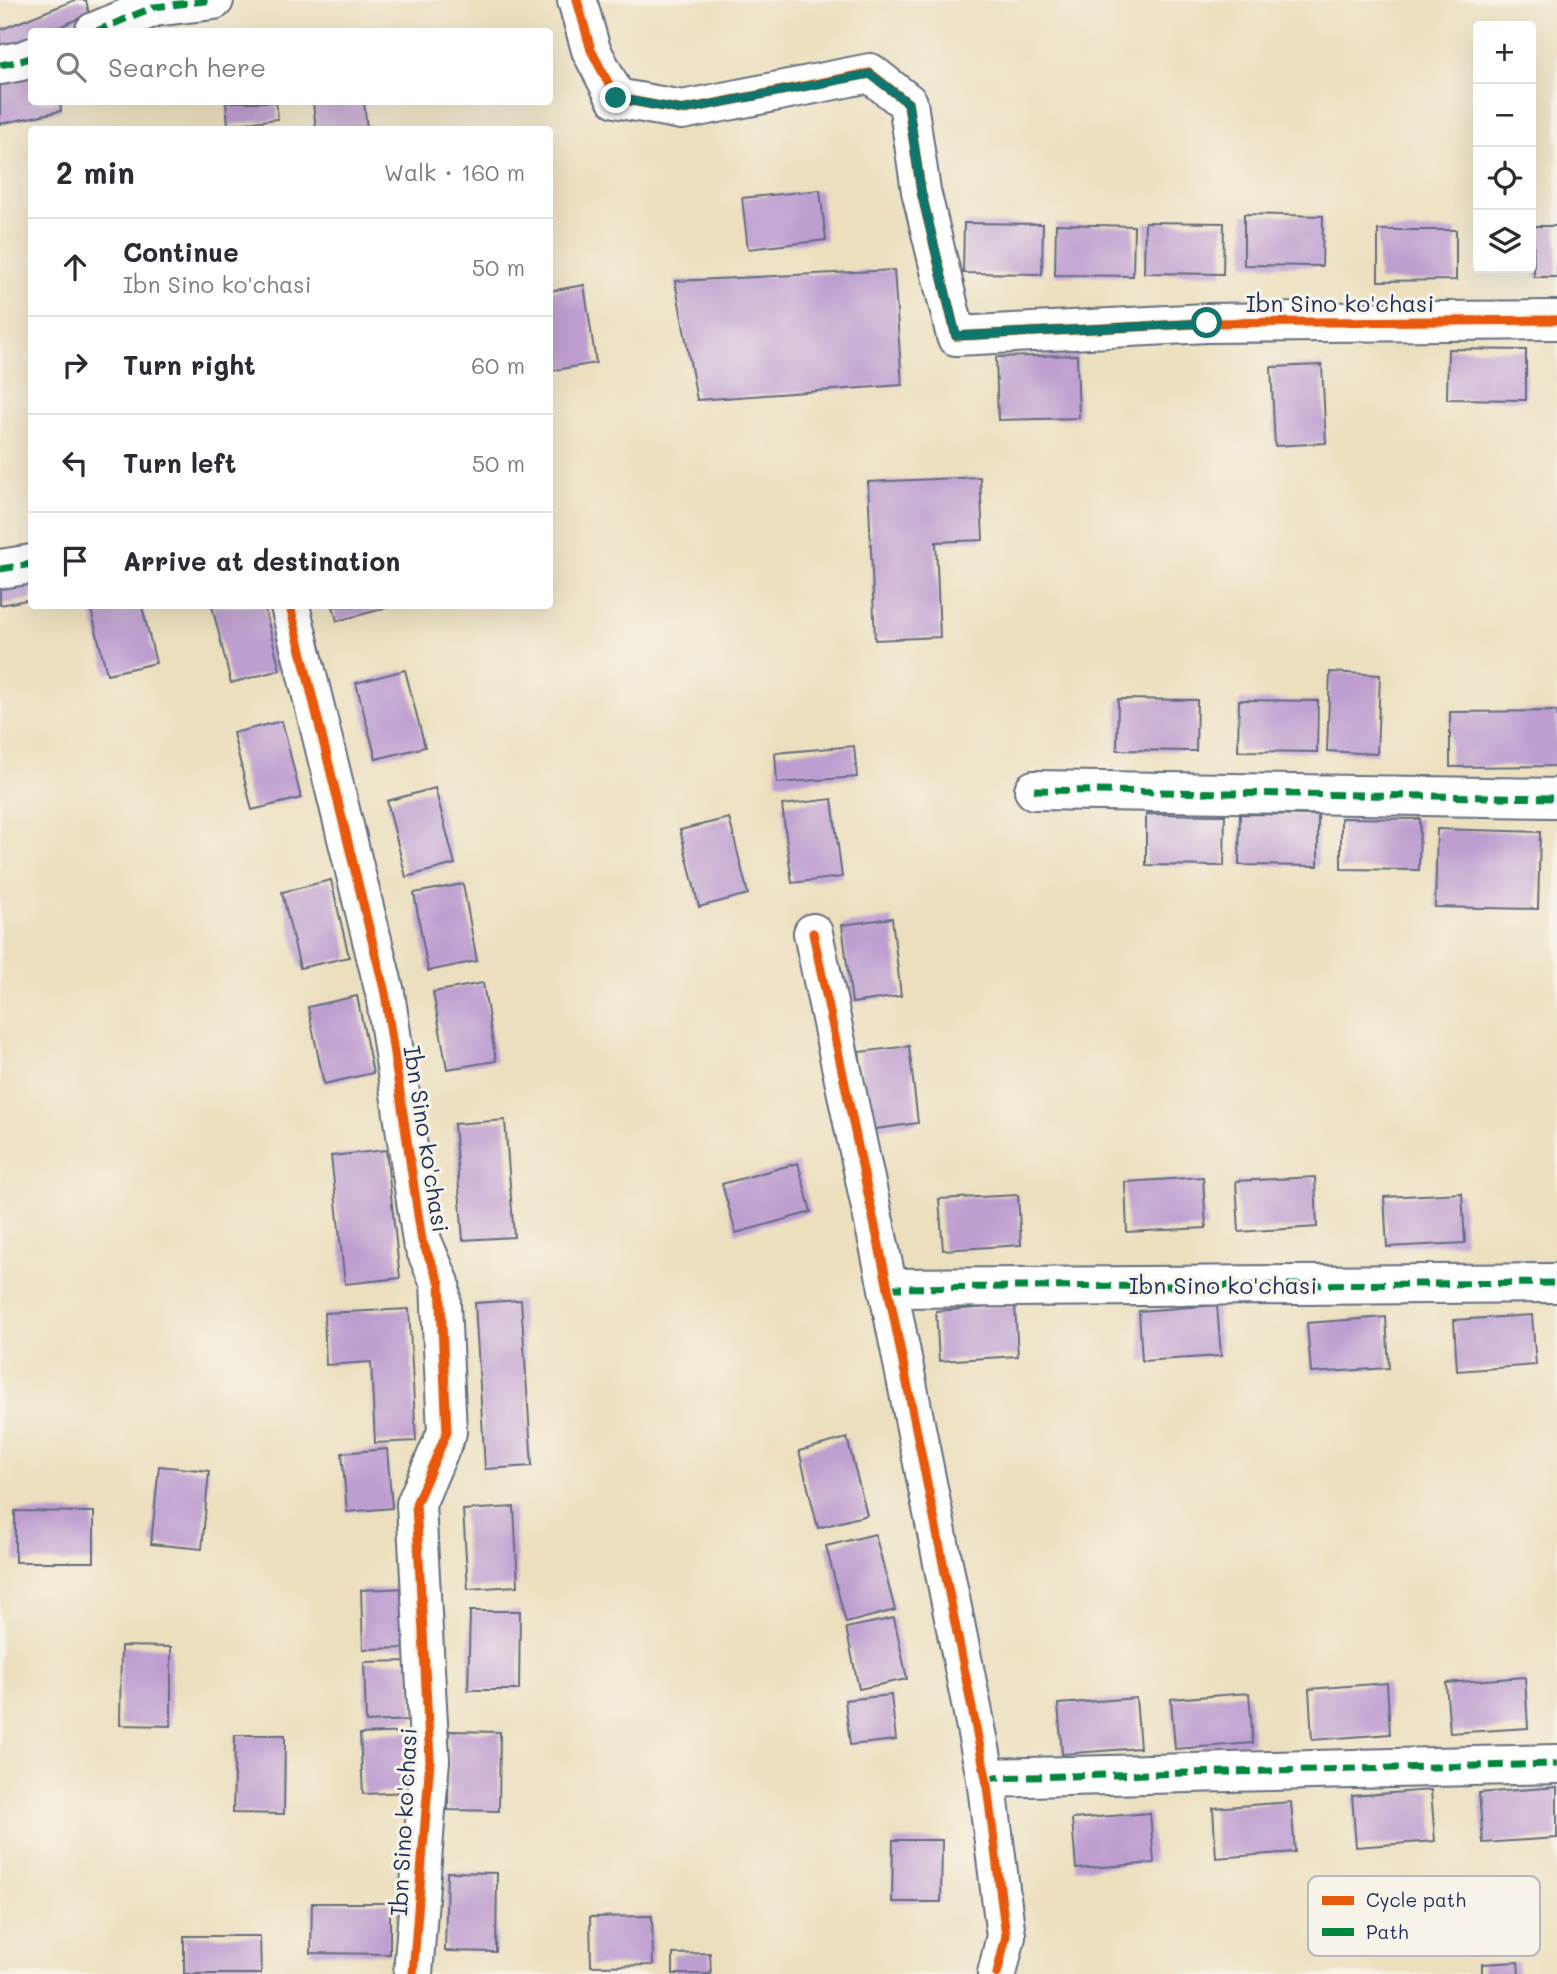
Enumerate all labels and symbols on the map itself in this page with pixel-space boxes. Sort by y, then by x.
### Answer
route end [600,82,631,113]
street label: Ibn Sino ko'chasi [1246,288,1434,318]
route start [1191,307,1222,338]
street label: Ibn Sino ko'chasi [397,1044,457,1234]
street label: Ibn Sino ko'chasi [1129,1270,1317,1300]
street label: Ibn Sino ko'chasi [383,1727,423,1917]
legend [1308,1876,1540,1956]
text: Cycle path [1366,1887,1466,1912]
text: Path [1366,1919,1409,1944]

